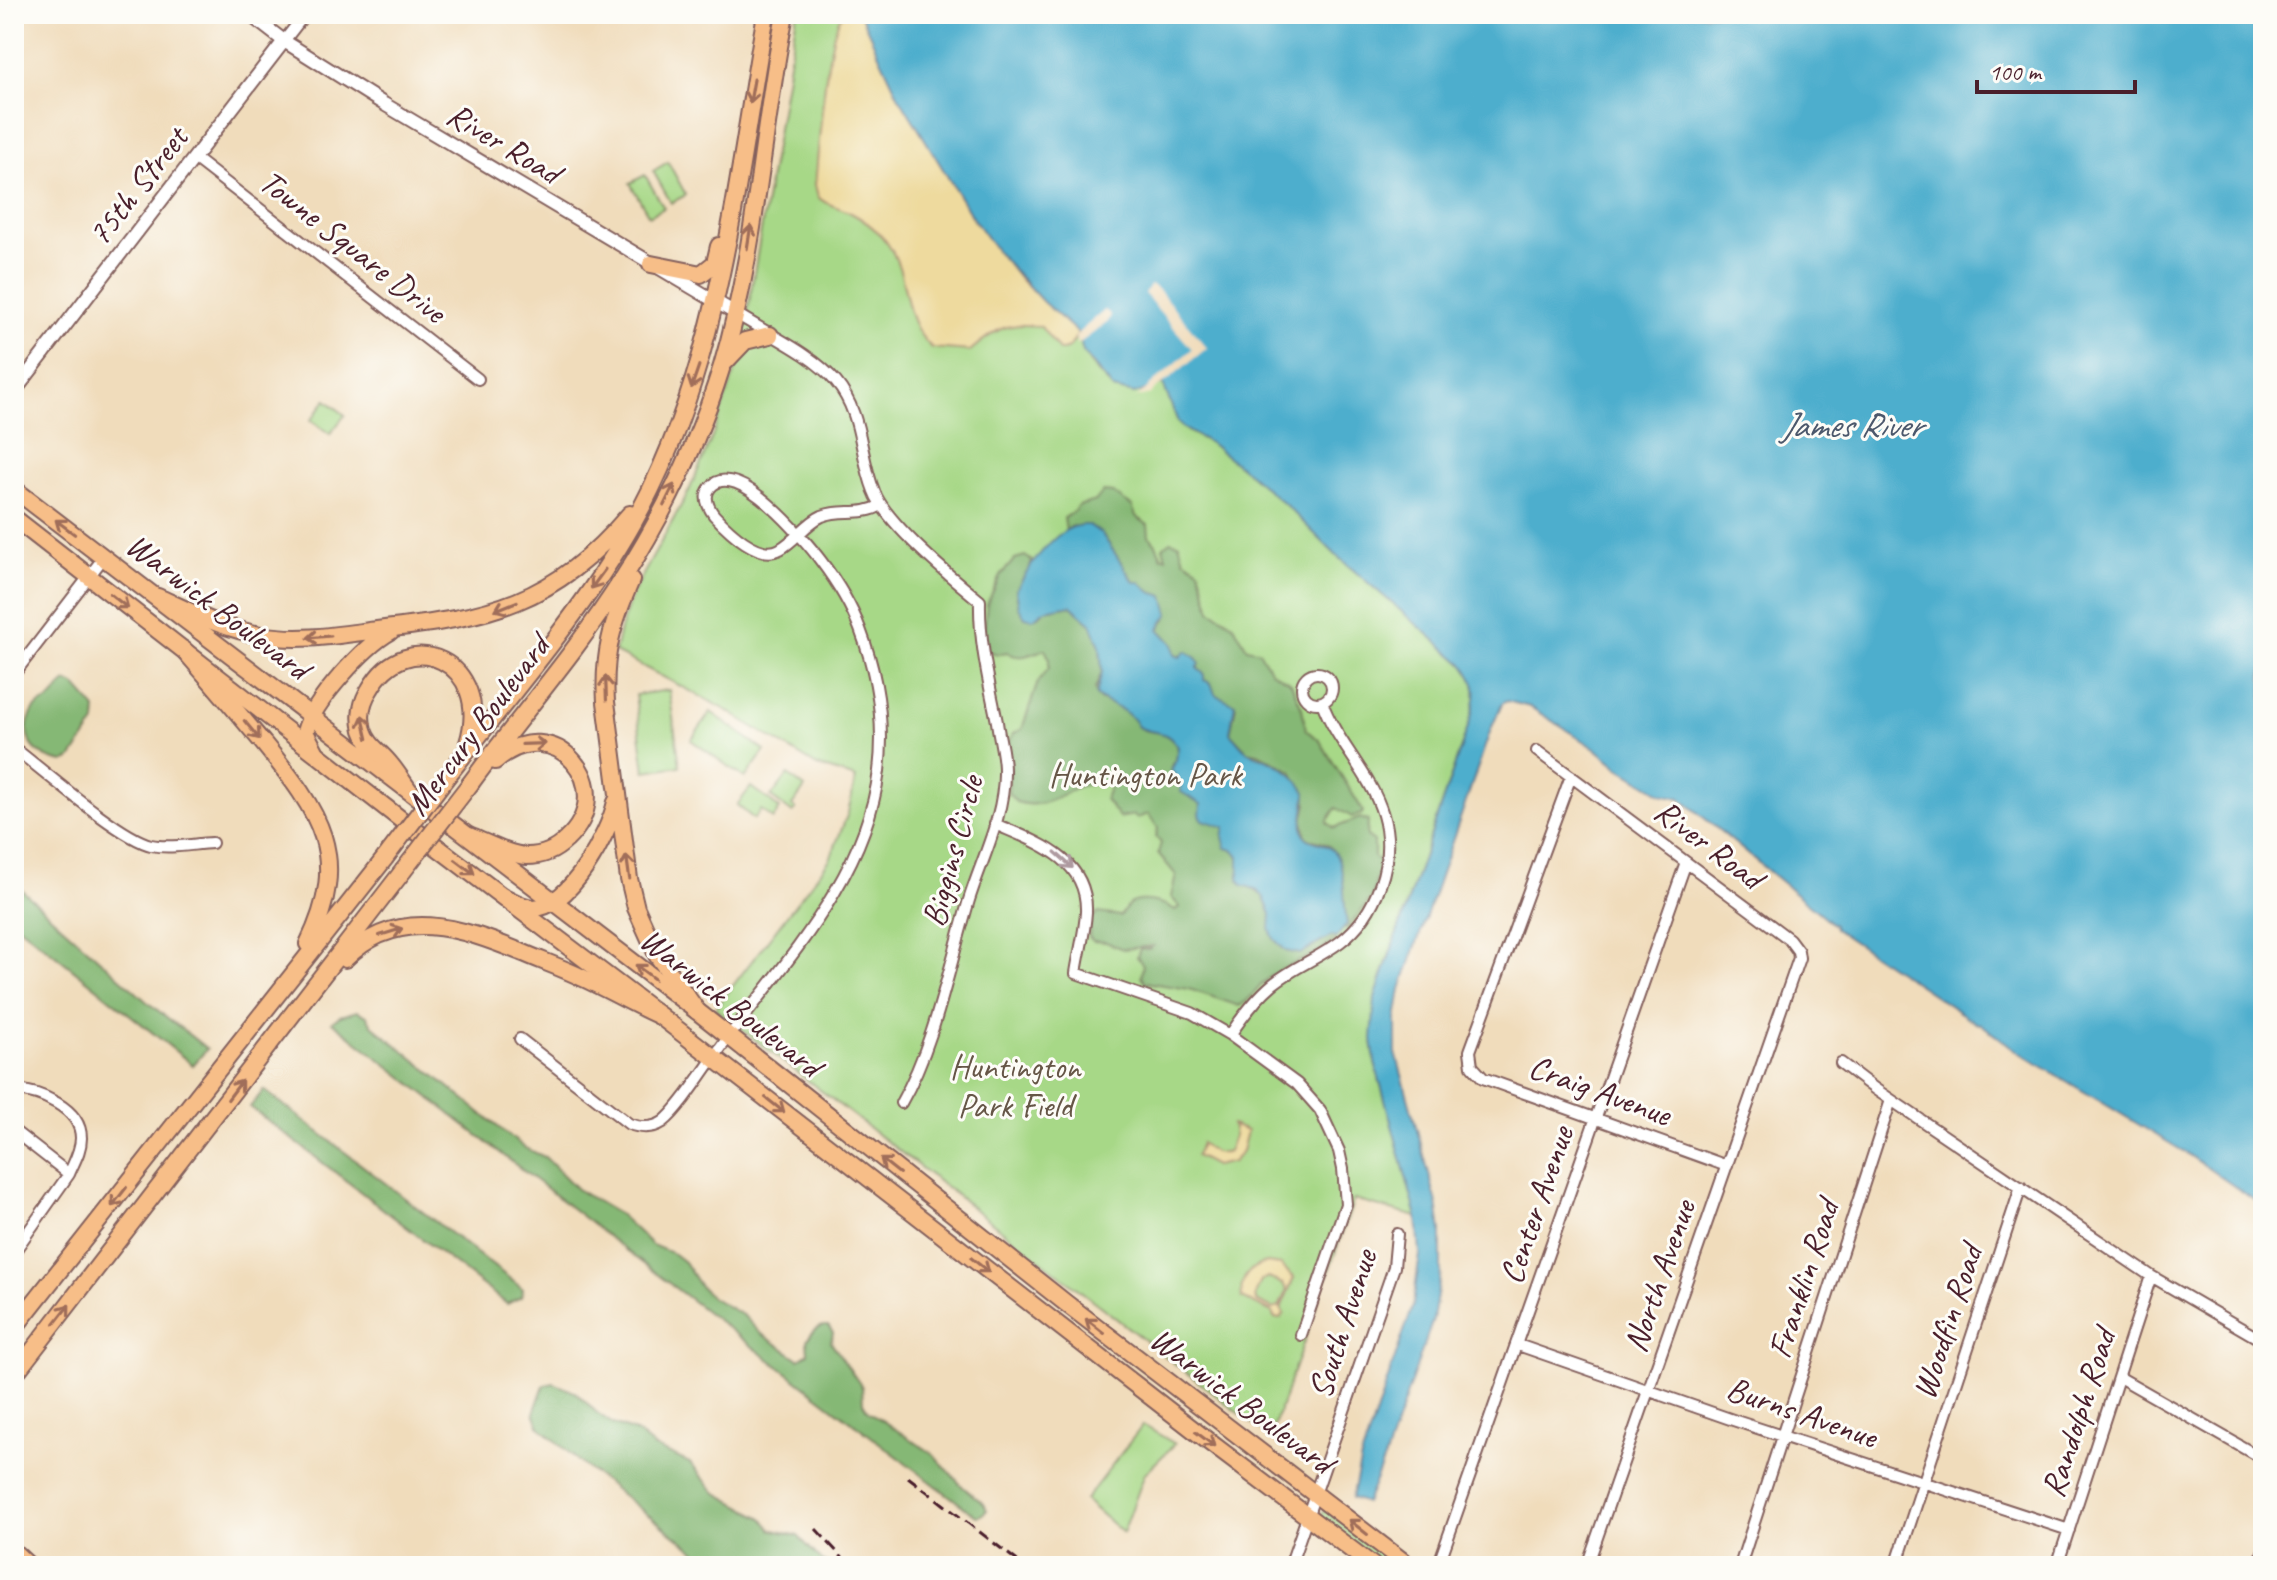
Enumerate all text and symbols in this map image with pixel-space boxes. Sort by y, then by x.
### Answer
scale bar [1977,44,2135,94]
text: 100 m [1989,57,2043,87]
one-way arrow [744,78,759,103]
street label: River Road [439,92,573,196]
street label: 75th Street [77,115,199,254]
street label: Towne Square Drive [251,160,457,334]
one-way arrow [742,224,757,250]
one-way arrow [687,365,701,389]
water label: James River [1778,402,1927,448]
one-way arrow [662,484,677,508]
one-way arrow [54,518,76,535]
street label: Warwick Boulevard [118,523,323,692]
one-way arrow [590,568,607,589]
one-way arrow [108,592,129,609]
one-way arrow [494,600,519,614]
street label: Mercury Boulevard [395,622,562,823]
one-way arrow [306,629,333,644]
one-way arrow [598,675,613,702]
one-way arrow [357,714,372,740]
one-way arrow [243,720,261,740]
one-way arrow [520,737,546,752]
park label: Huntington Park [1049,753,1244,796]
street label: Biggins Circle [911,768,993,931]
street label: River Road [1646,789,1776,902]
one-way arrow [1053,851,1073,869]
one-way arrow [620,855,635,880]
one-way arrow [454,859,475,876]
street label: Warwick Boulevard [632,918,835,1090]
one-way arrow [378,924,403,938]
one-way arrow [635,963,656,980]
park label: Huntington Park Field [950,1045,1082,1127]
street label: Craig Avenue [1523,1045,1679,1136]
one-way arrow [226,1080,243,1102]
one-way arrow [764,1097,785,1114]
street label: Center Avenue [1489,1119,1584,1289]
one-way arrow [880,1157,902,1174]
one-way arrow [110,1186,128,1207]
street label: Franklin Road [1757,1190,1850,1363]
street label: North Avenue [1613,1193,1706,1358]
street label: Woodfin Road [1902,1235,1993,1404]
street label: South Avenue [1298,1242,1387,1404]
one-way arrow [969,1256,990,1273]
one-way arrow [54,1304,71,1325]
one-way arrow [1085,1317,1107,1334]
street label: Warwick Boulevard [1142,1317,1347,1486]
street label: Randolph Road [2031,1319,2127,1502]
street label: Burns Avenue [1721,1366,1884,1458]
one-way arrow [1194,1431,1215,1448]
one-way arrow [1348,1518,1369,1535]

